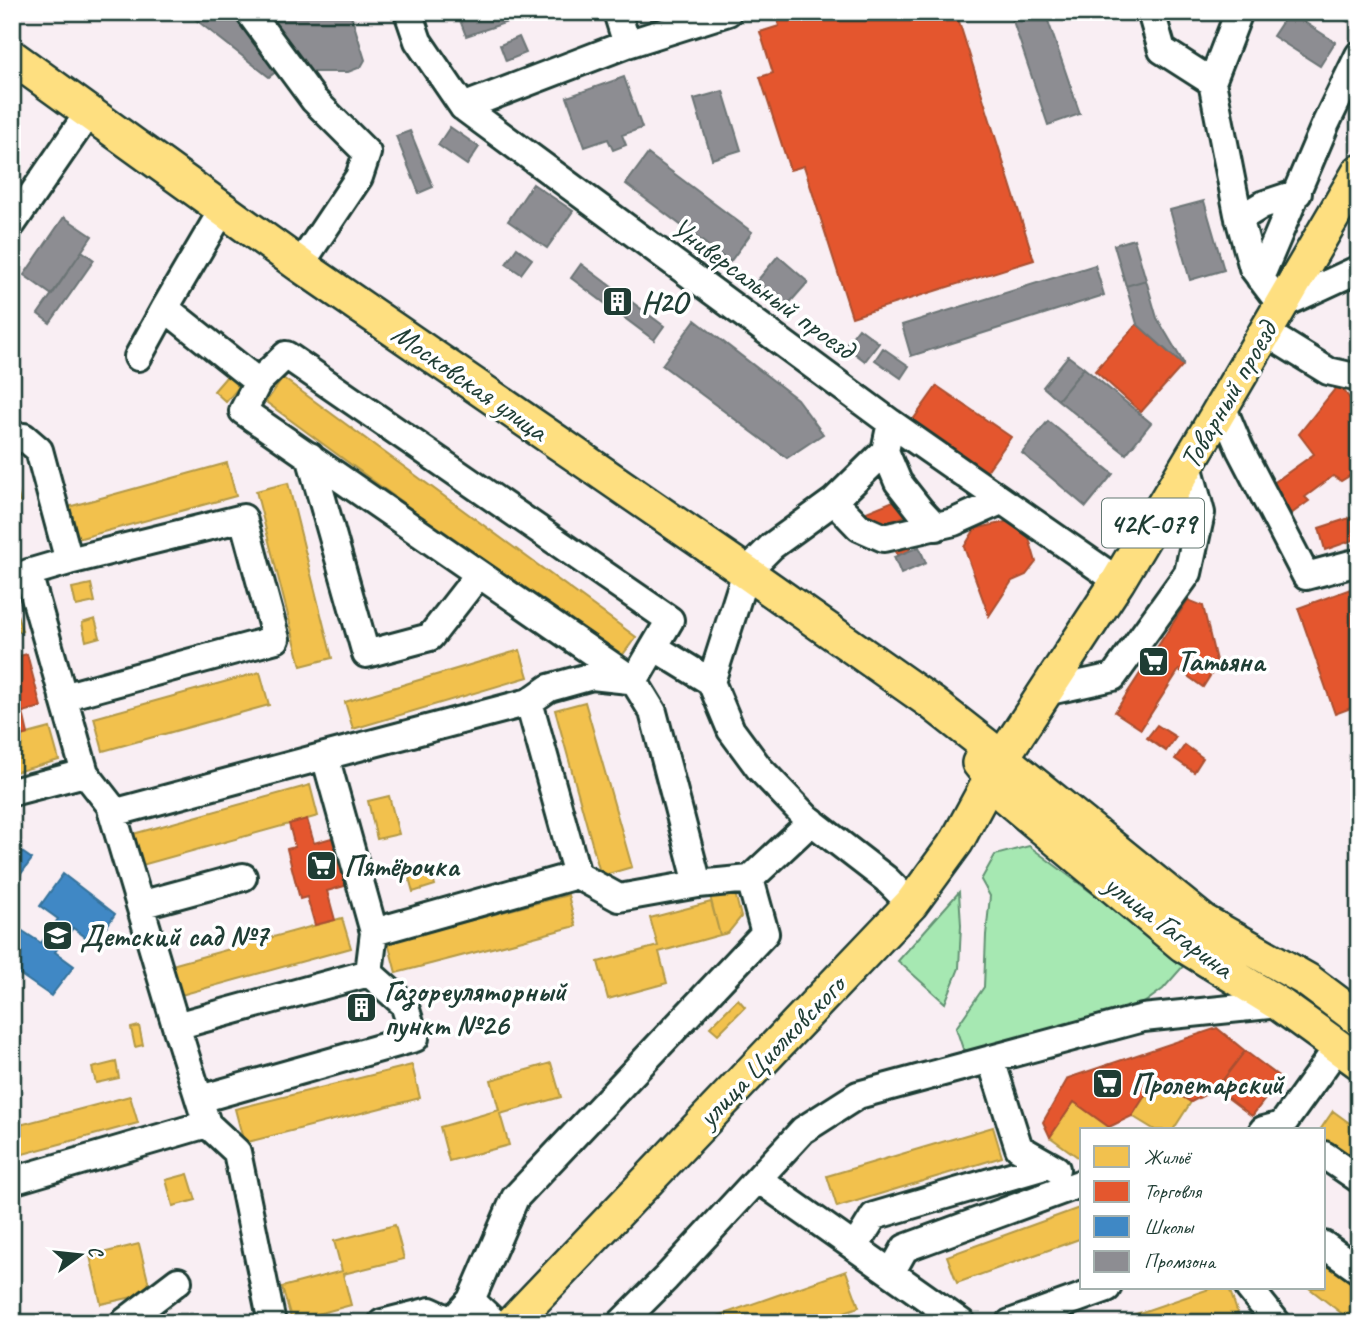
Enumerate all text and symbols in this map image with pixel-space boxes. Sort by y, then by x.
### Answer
street label: Универсальный проезд [663,208,865,369]
place label: Н2О [641,283,691,321]
building icon: Н2О [601,285,635,319]
street label: Товарный проезд [1171,312,1287,475]
street label: Московская улица [385,314,557,451]
road number: 42К-079 [1102,498,1204,548]
place label: Татьяна [1177,642,1267,680]
supermarket icon: Татьяна [1137,644,1171,678]
place label: Пятёрочка [344,847,461,885]
supermarket icon: Пятёрочка [304,849,338,883]
street label: улица Гагарина [1095,864,1243,988]
place label: Детский сад №7 [80,917,271,955]
school or university icon: Детский сад №7 [40,919,74,953]
street label: улица Циолковского [687,964,856,1137]
place label: Газореуляторный пункт №26 [384,972,568,1044]
building icon: Газореуляторный пункт №26 [344,991,378,1025]
place label: Пролетарский [1131,1065,1286,1103]
supermarket icon: Пролетарский [1091,1067,1125,1101]
legend [1080,1128,1326,1290]
text: Жильё [1144,1144,1193,1170]
text: Торговля [1144,1178,1203,1204]
text: Школы [1144,1214,1195,1240]
north arrow [46,1220,116,1290]
text: С [83,1243,109,1261]
text: Промзона [1144,1248,1217,1274]

